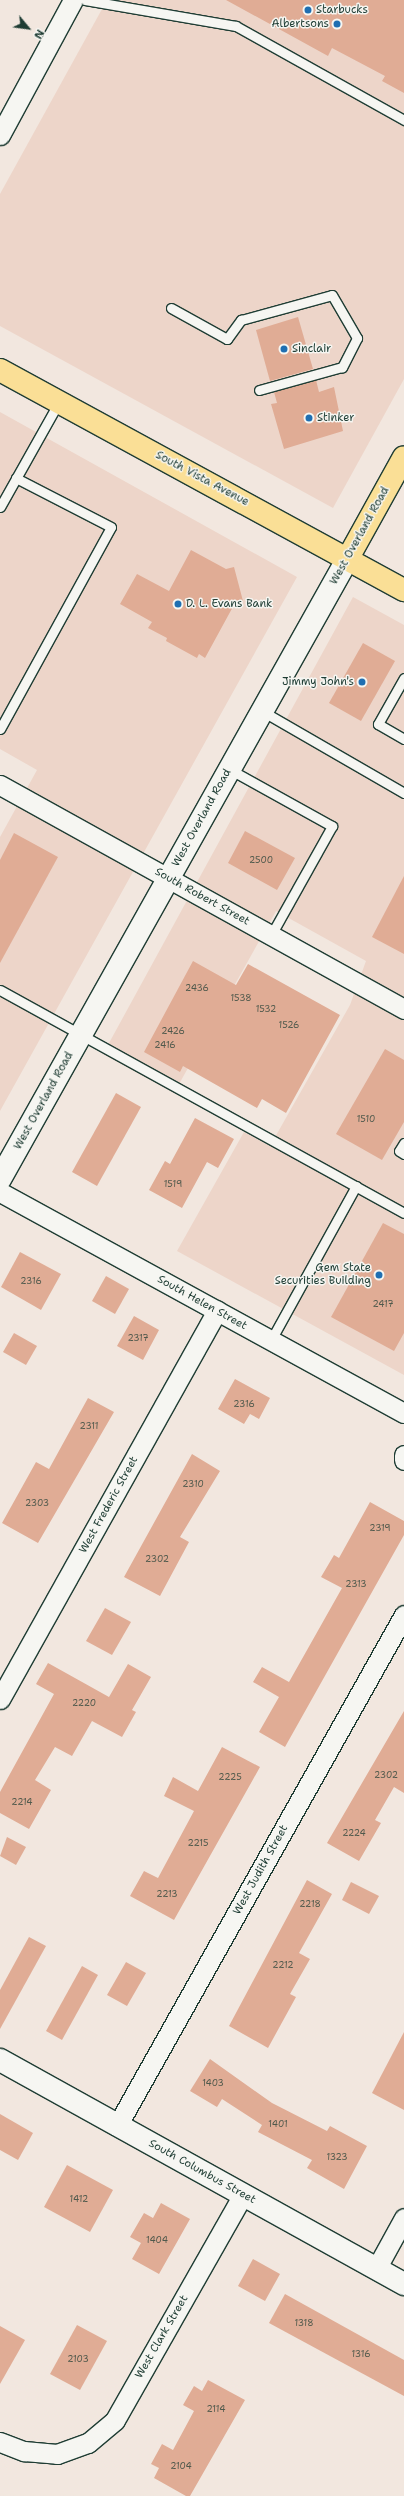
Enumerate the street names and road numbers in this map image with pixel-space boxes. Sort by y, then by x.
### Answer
street label: South Vista Avenue [153,449,251,509]
street label: West Overland Road [328,485,392,587]
street label: West Overland Road [170,767,234,869]
street label: South Robert Street [152,865,252,929]
street label: West Overland Road [12,1050,76,1152]
street label: South Helen Street [155,1273,249,1333]
street label: West Frederic Street [77,1454,141,1556]
street label: West Judith Street [231,1823,291,1917]
street label: South Columbus Street [146,2137,258,2207]
street label: West Clark Street [133,2293,191,2381]

